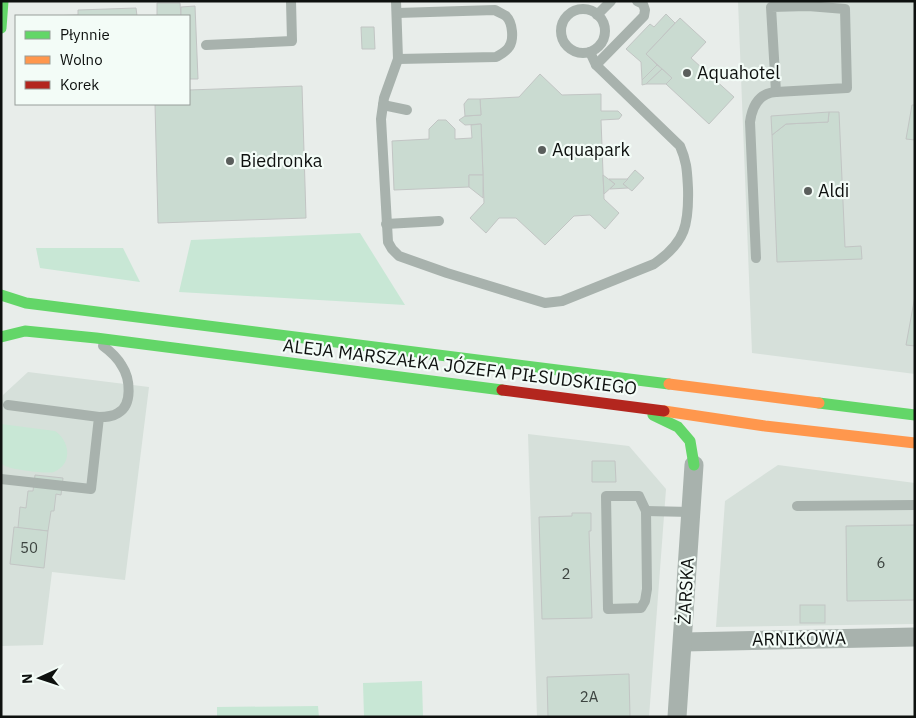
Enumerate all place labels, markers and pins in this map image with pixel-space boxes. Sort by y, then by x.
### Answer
place label: Aquahotel [697,61,780,84]
marker: Aquahotel [681,67,693,79]
place label: Aquapark [552,138,630,161]
marker: Aquapark [536,144,548,156]
place label: Biedronka [240,149,323,172]
marker: Biedronka [224,155,236,167]
place label: Aldi [818,179,849,202]
marker: Aldi [802,185,814,197]

